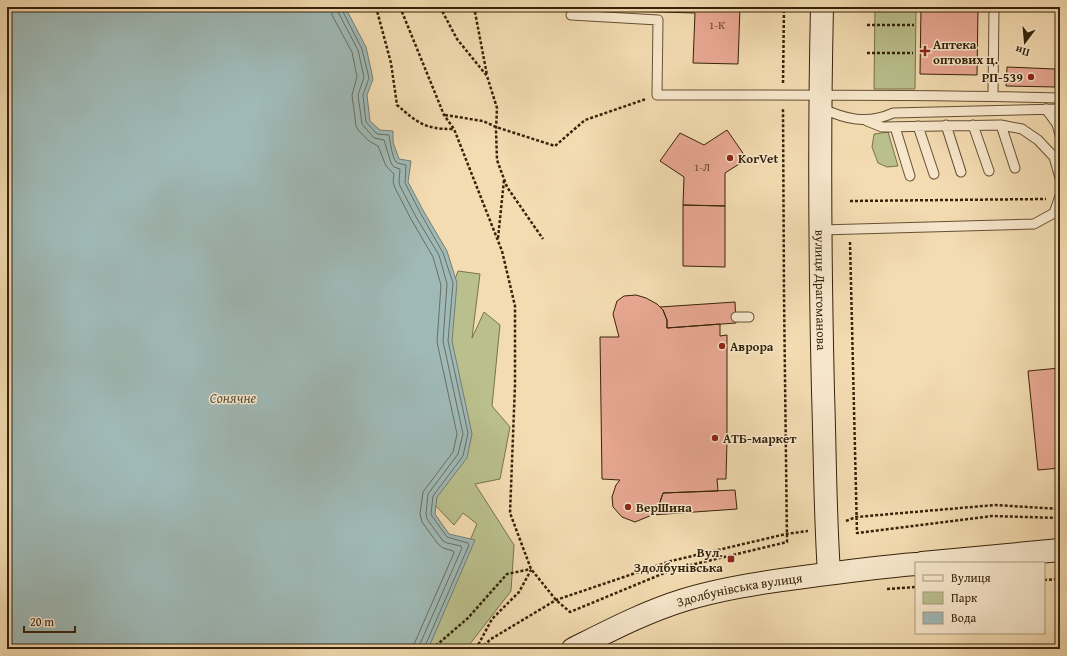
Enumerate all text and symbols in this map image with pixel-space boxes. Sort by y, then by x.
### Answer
house number: 1-К [709,17,725,33]
north arrow [1005,22,1045,62]
place label: Аптека оптових ц. [933,35,998,69]
text: Пн [1013,42,1031,61]
marker: Аптека оптових ц. [920,46,930,56]
place label: РП-539 [982,68,1023,87]
marker: РП-539 [1026,72,1036,82]
place label: KorVet [738,149,778,168]
marker: KorVet [725,153,735,163]
house number: 1-Л [694,159,710,175]
street label: вулиця Драгоманова [811,230,832,351]
place label: Аврора [730,337,774,356]
marker: Аврора [717,341,727,351]
water label: Сонячне [210,388,257,408]
place label: АТБ-маркет [723,429,796,448]
marker: АТБ-маркет [710,433,720,443]
place label: ВерШина [636,498,692,517]
marker: ВерШина [623,502,633,512]
place label: Вул. Здолбунівська [634,543,723,577]
marker: Вул. Здолбунівська [726,554,736,564]
legend [915,562,1045,634]
street label: Здолбунівська вулиця [674,568,804,611]
text: Вулиця [951,569,991,586]
text: Парк [951,589,978,606]
scale bar [24,608,75,634]
text: Вода [951,609,976,626]
text: 20 m [30,613,54,630]

